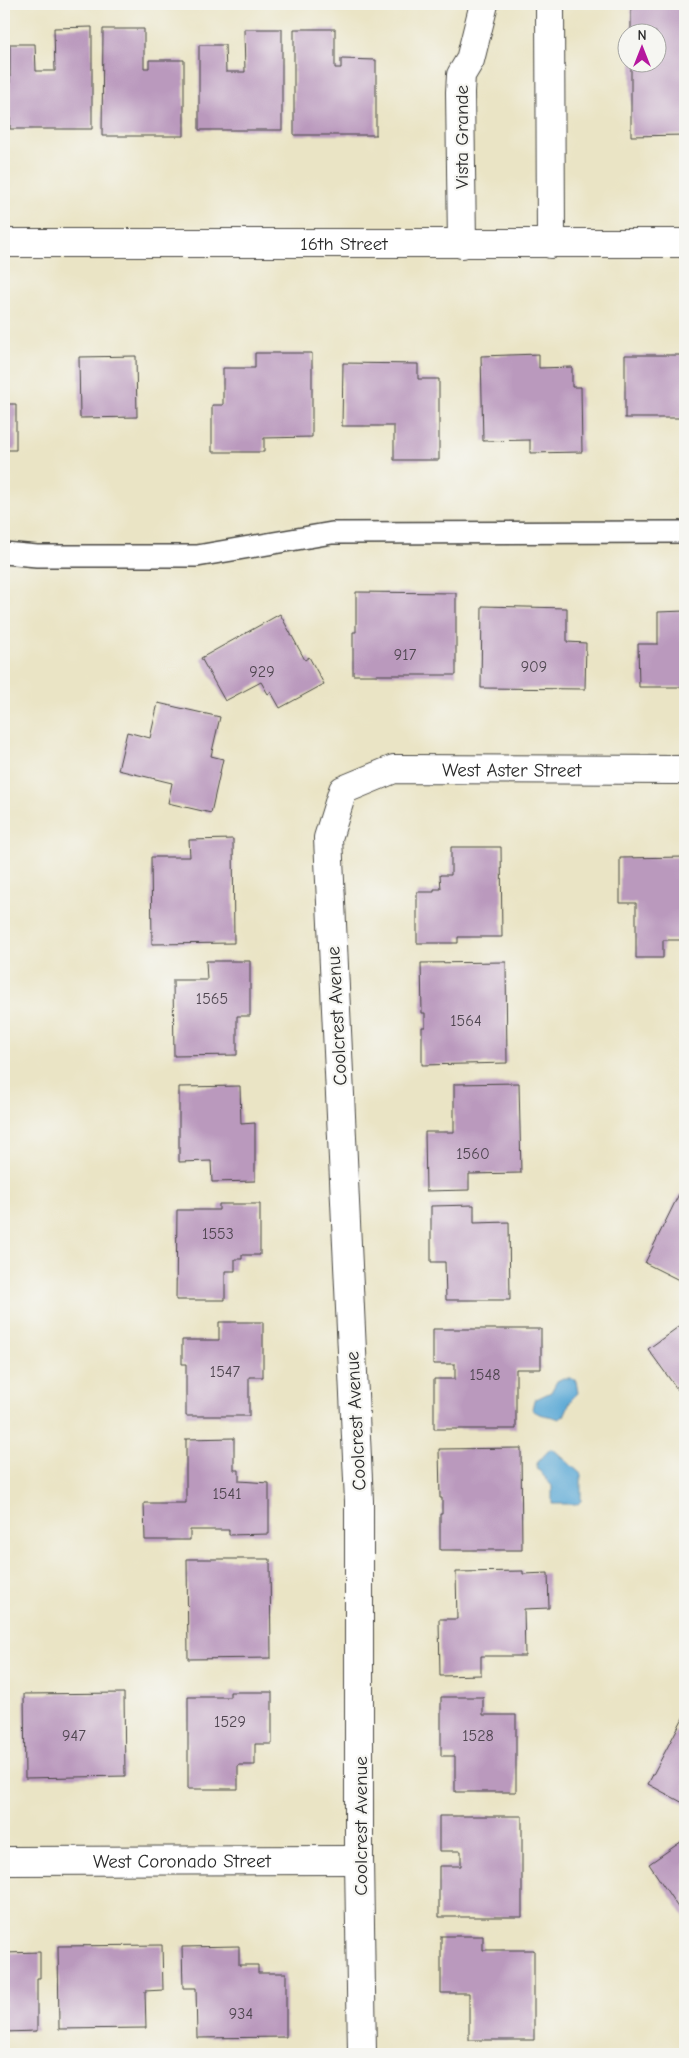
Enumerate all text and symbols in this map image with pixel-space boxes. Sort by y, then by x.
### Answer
north arrow [616,22,666,72]
text: N [637,27,647,44]
street label: Vista Grande [451,85,473,189]
street label: 16th Street [300,233,388,255]
house number: 917 [394,646,417,664]
house number: 909 [521,658,547,676]
house number: 929 [249,663,275,681]
street label: West Aster Street [442,759,582,782]
street label: Coolcrest Avenue [322,946,352,1086]
house number: 1565 [196,990,228,1008]
house number: 1564 [450,1012,482,1030]
house number: 1560 [456,1145,490,1163]
house number: 1553 [202,1225,234,1243]
street label: Coolcrest Avenue [341,1351,371,1491]
house number: 1547 [210,1363,241,1381]
house number: 1548 [470,1366,501,1384]
house number: 1541 [212,1485,242,1503]
house number: 1529 [214,1713,246,1731]
house number: 947 [62,1727,86,1745]
house number: 1528 [462,1727,494,1745]
street label: Coolcrest Avenue [350,1756,372,1896]
street label: West Coronado Street [93,1850,272,1873]
house number: 934 [229,2005,253,2023]

